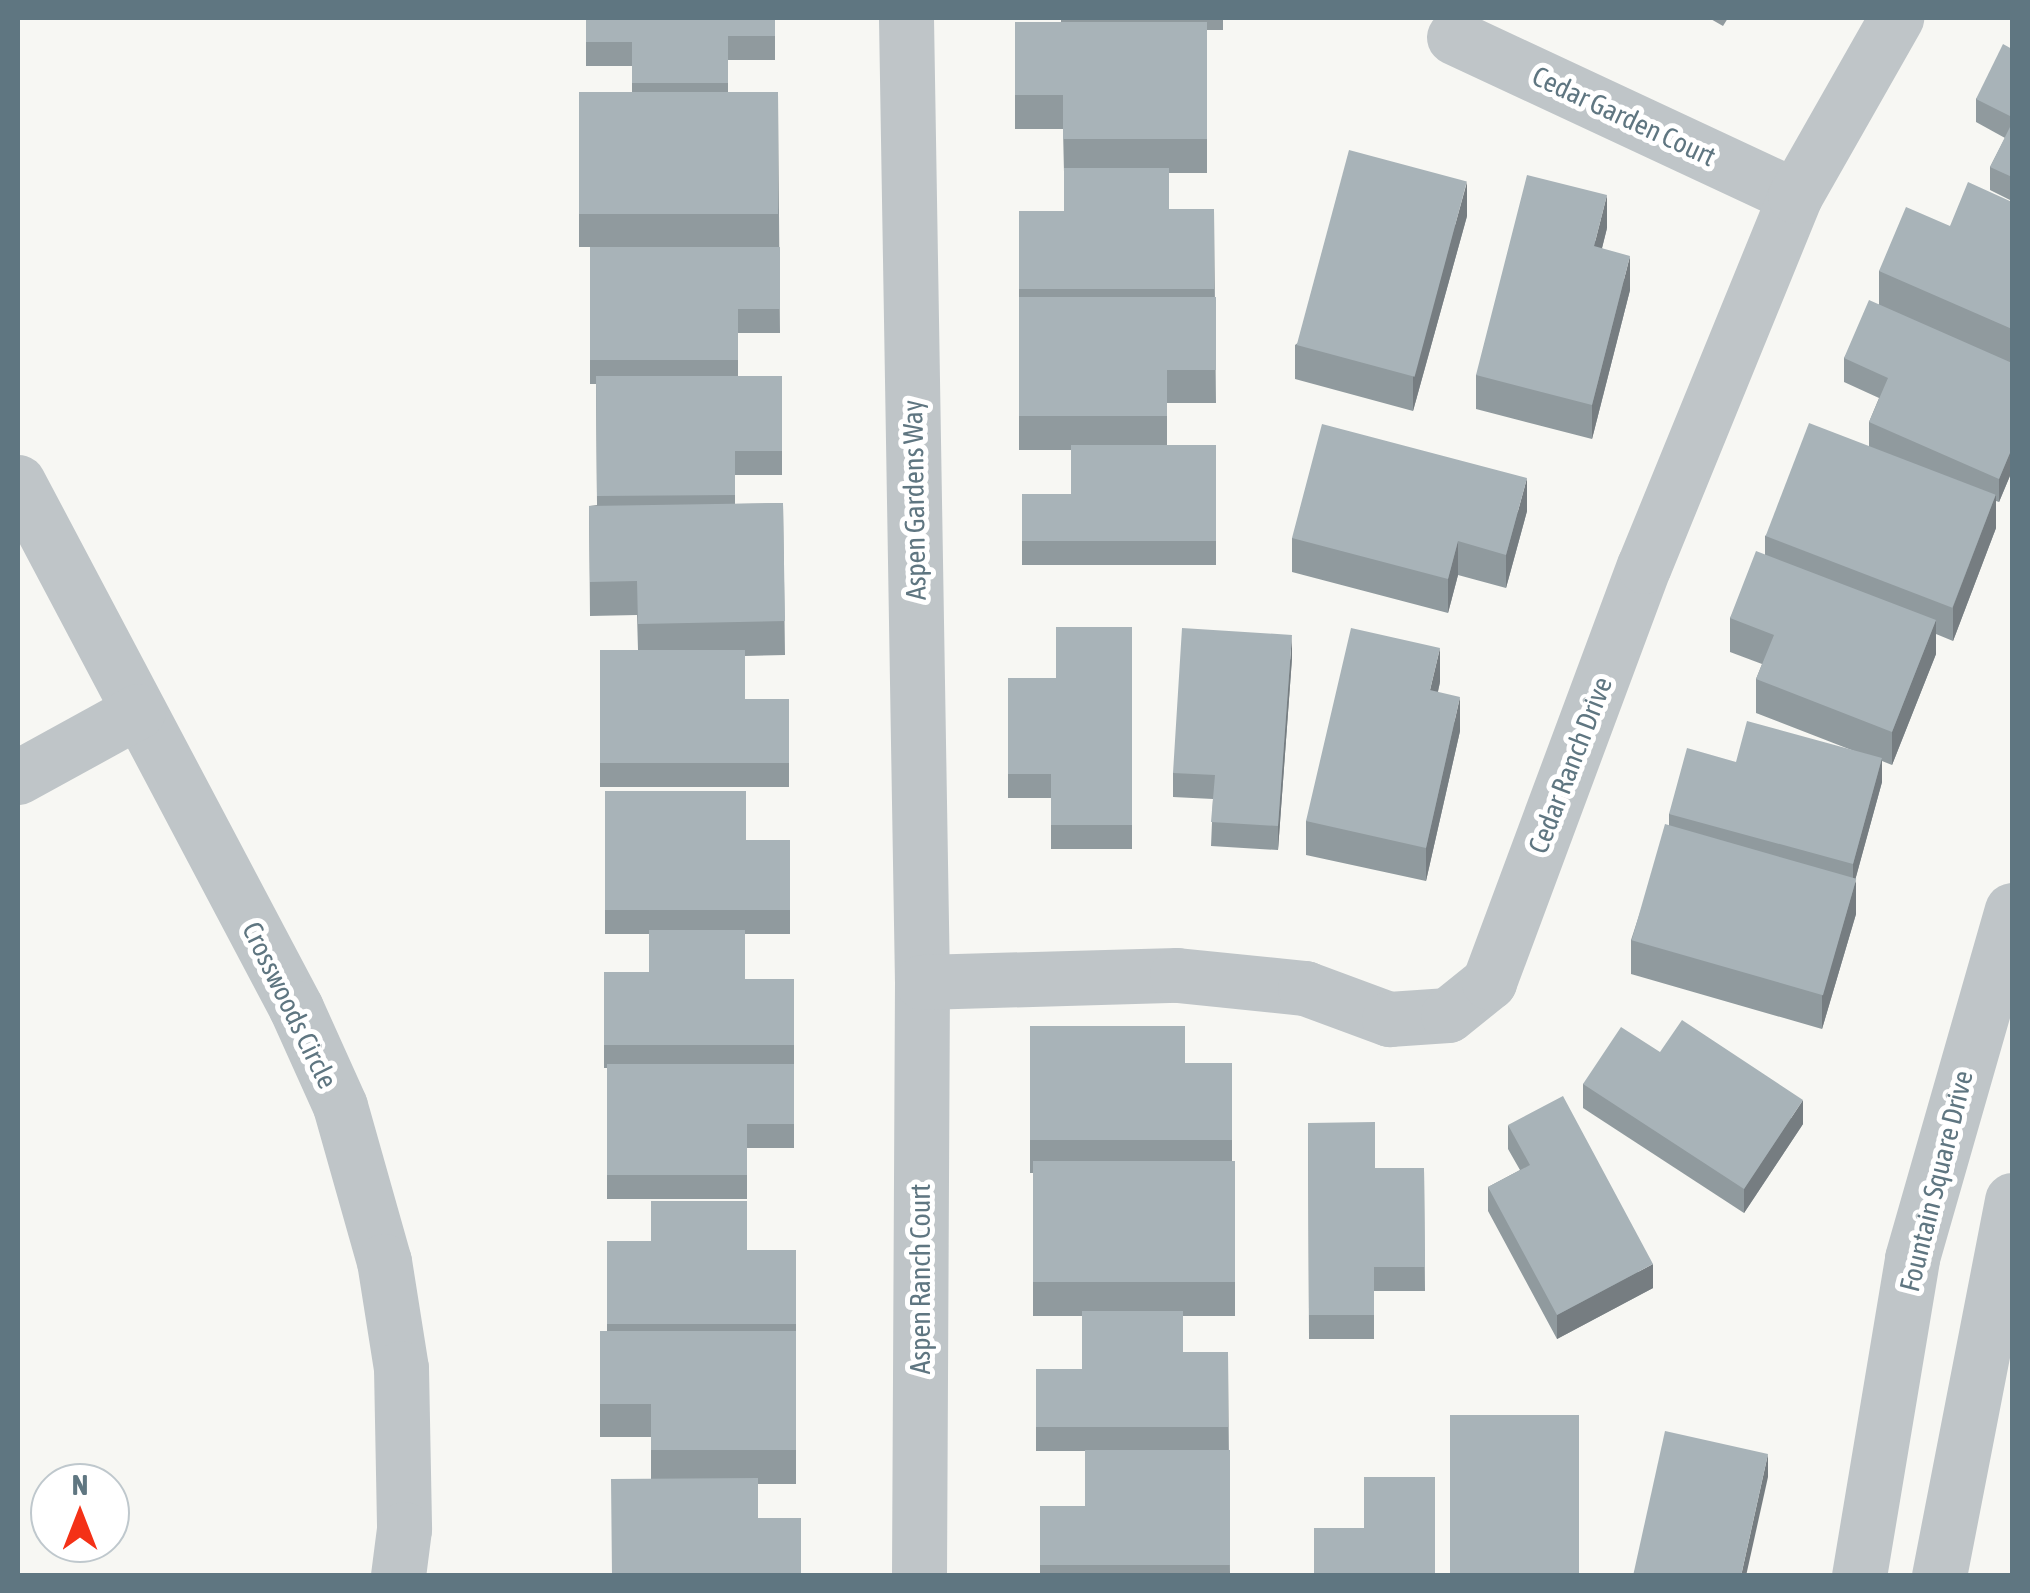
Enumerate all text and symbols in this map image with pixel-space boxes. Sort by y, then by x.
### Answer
street label: Cedar Garden Court [1527,59,1721,173]
street label: Aspen Gardens Way [895,400,933,600]
street label: Cedar Ranch Drive [1521,672,1619,858]
street label: Crosswoods Circle [235,916,345,1094]
street label: Fountain Square Drive [1892,1067,1980,1295]
street label: Aspen Ranch Court [903,1184,937,1374]
north arrow [30,1463,130,1563]
text: N [72,1469,88,1501]

